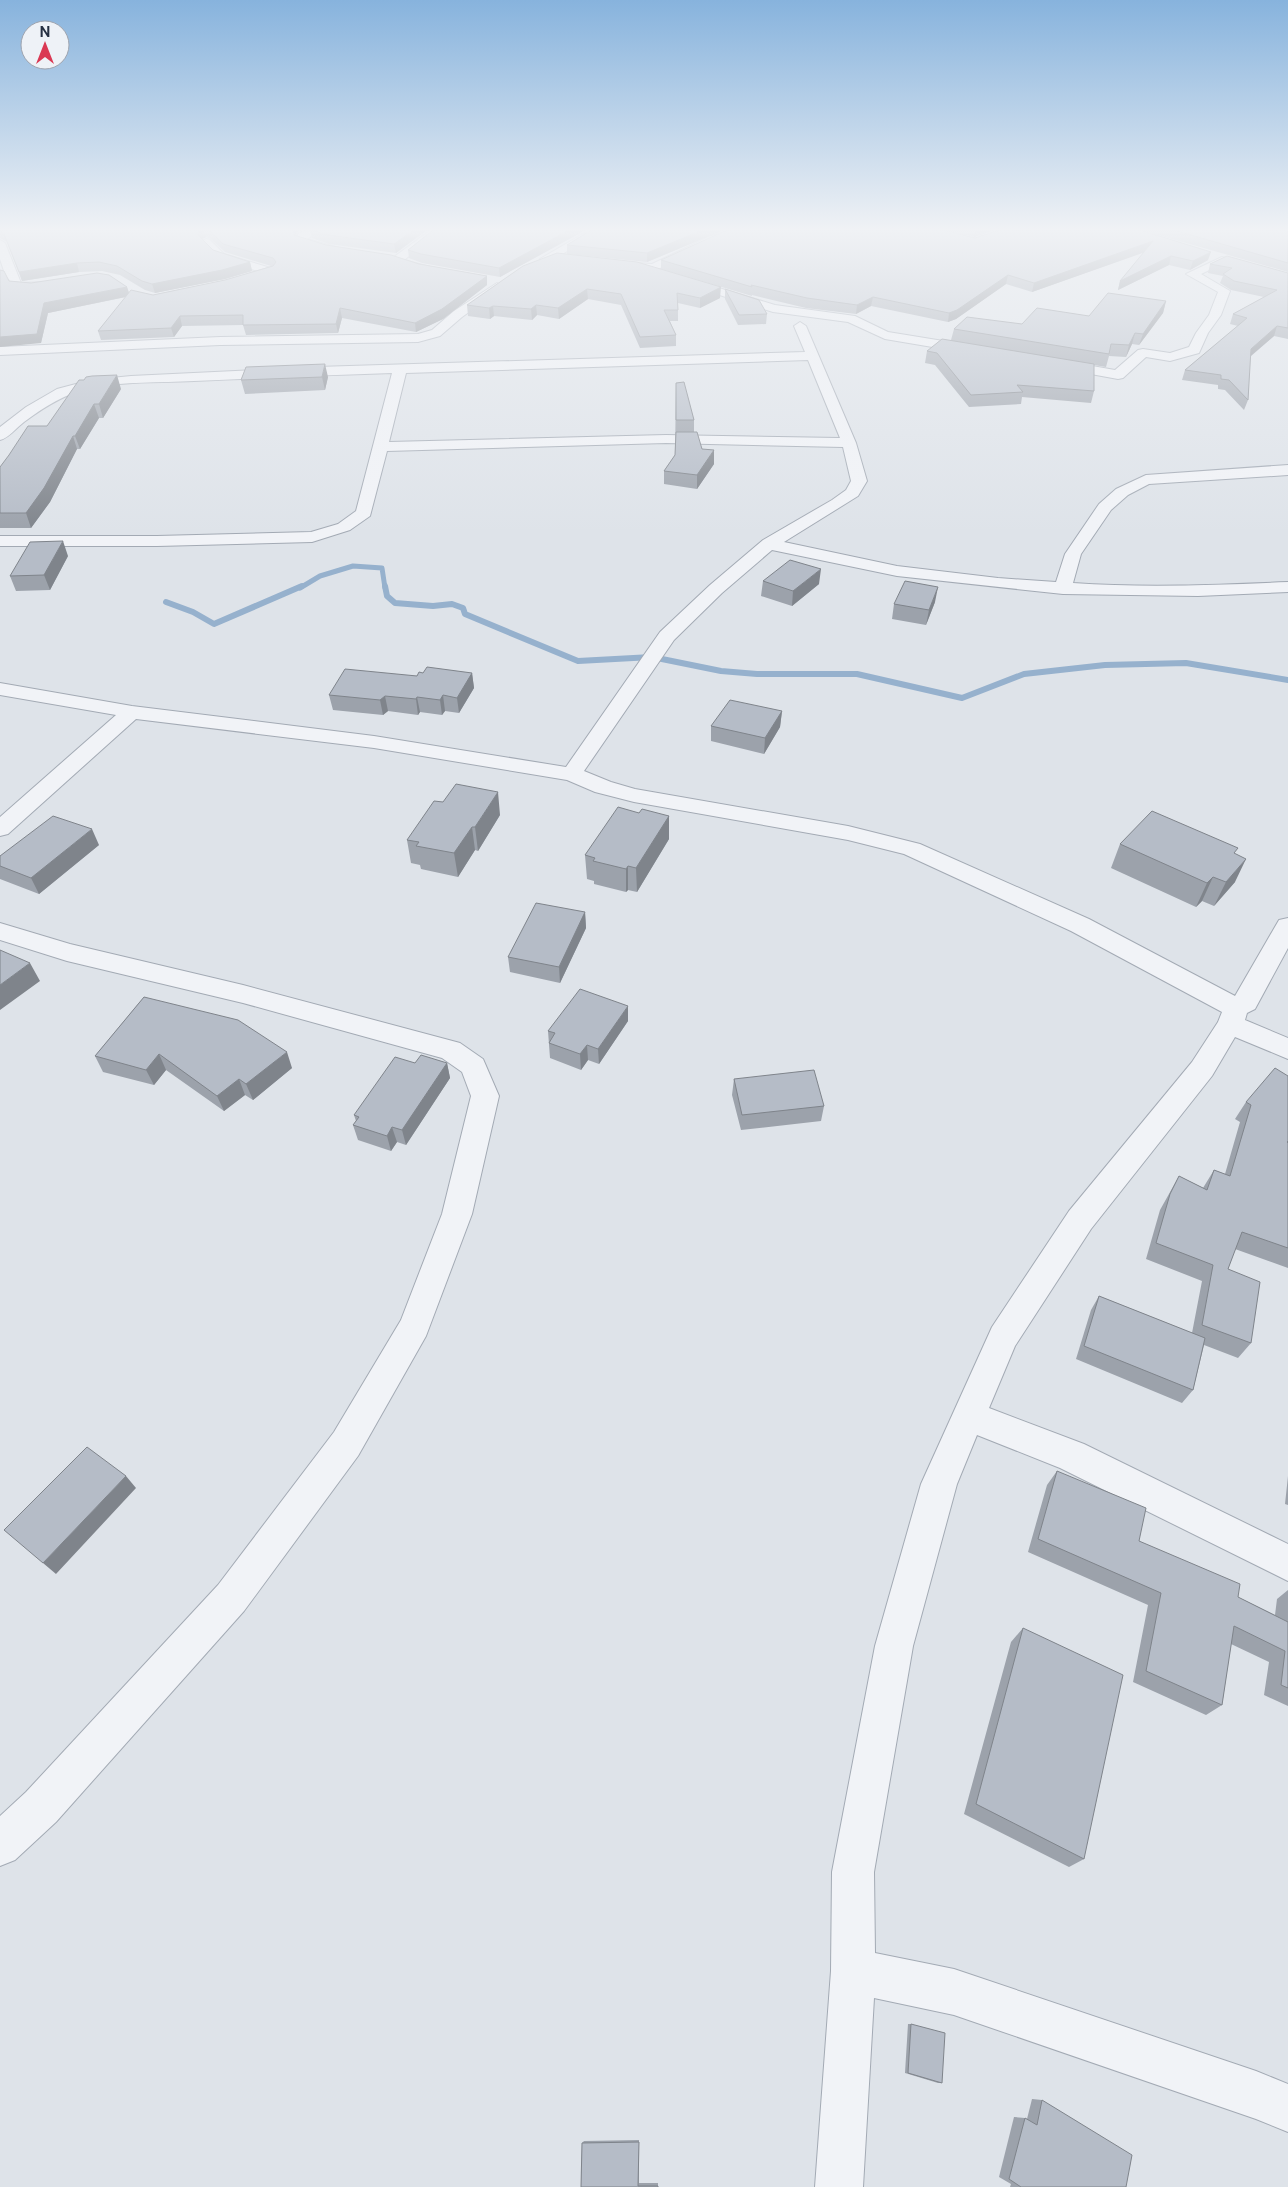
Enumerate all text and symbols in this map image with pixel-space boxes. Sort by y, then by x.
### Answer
north arrow [20,20,70,70]
text: N [40,24,50,40]

